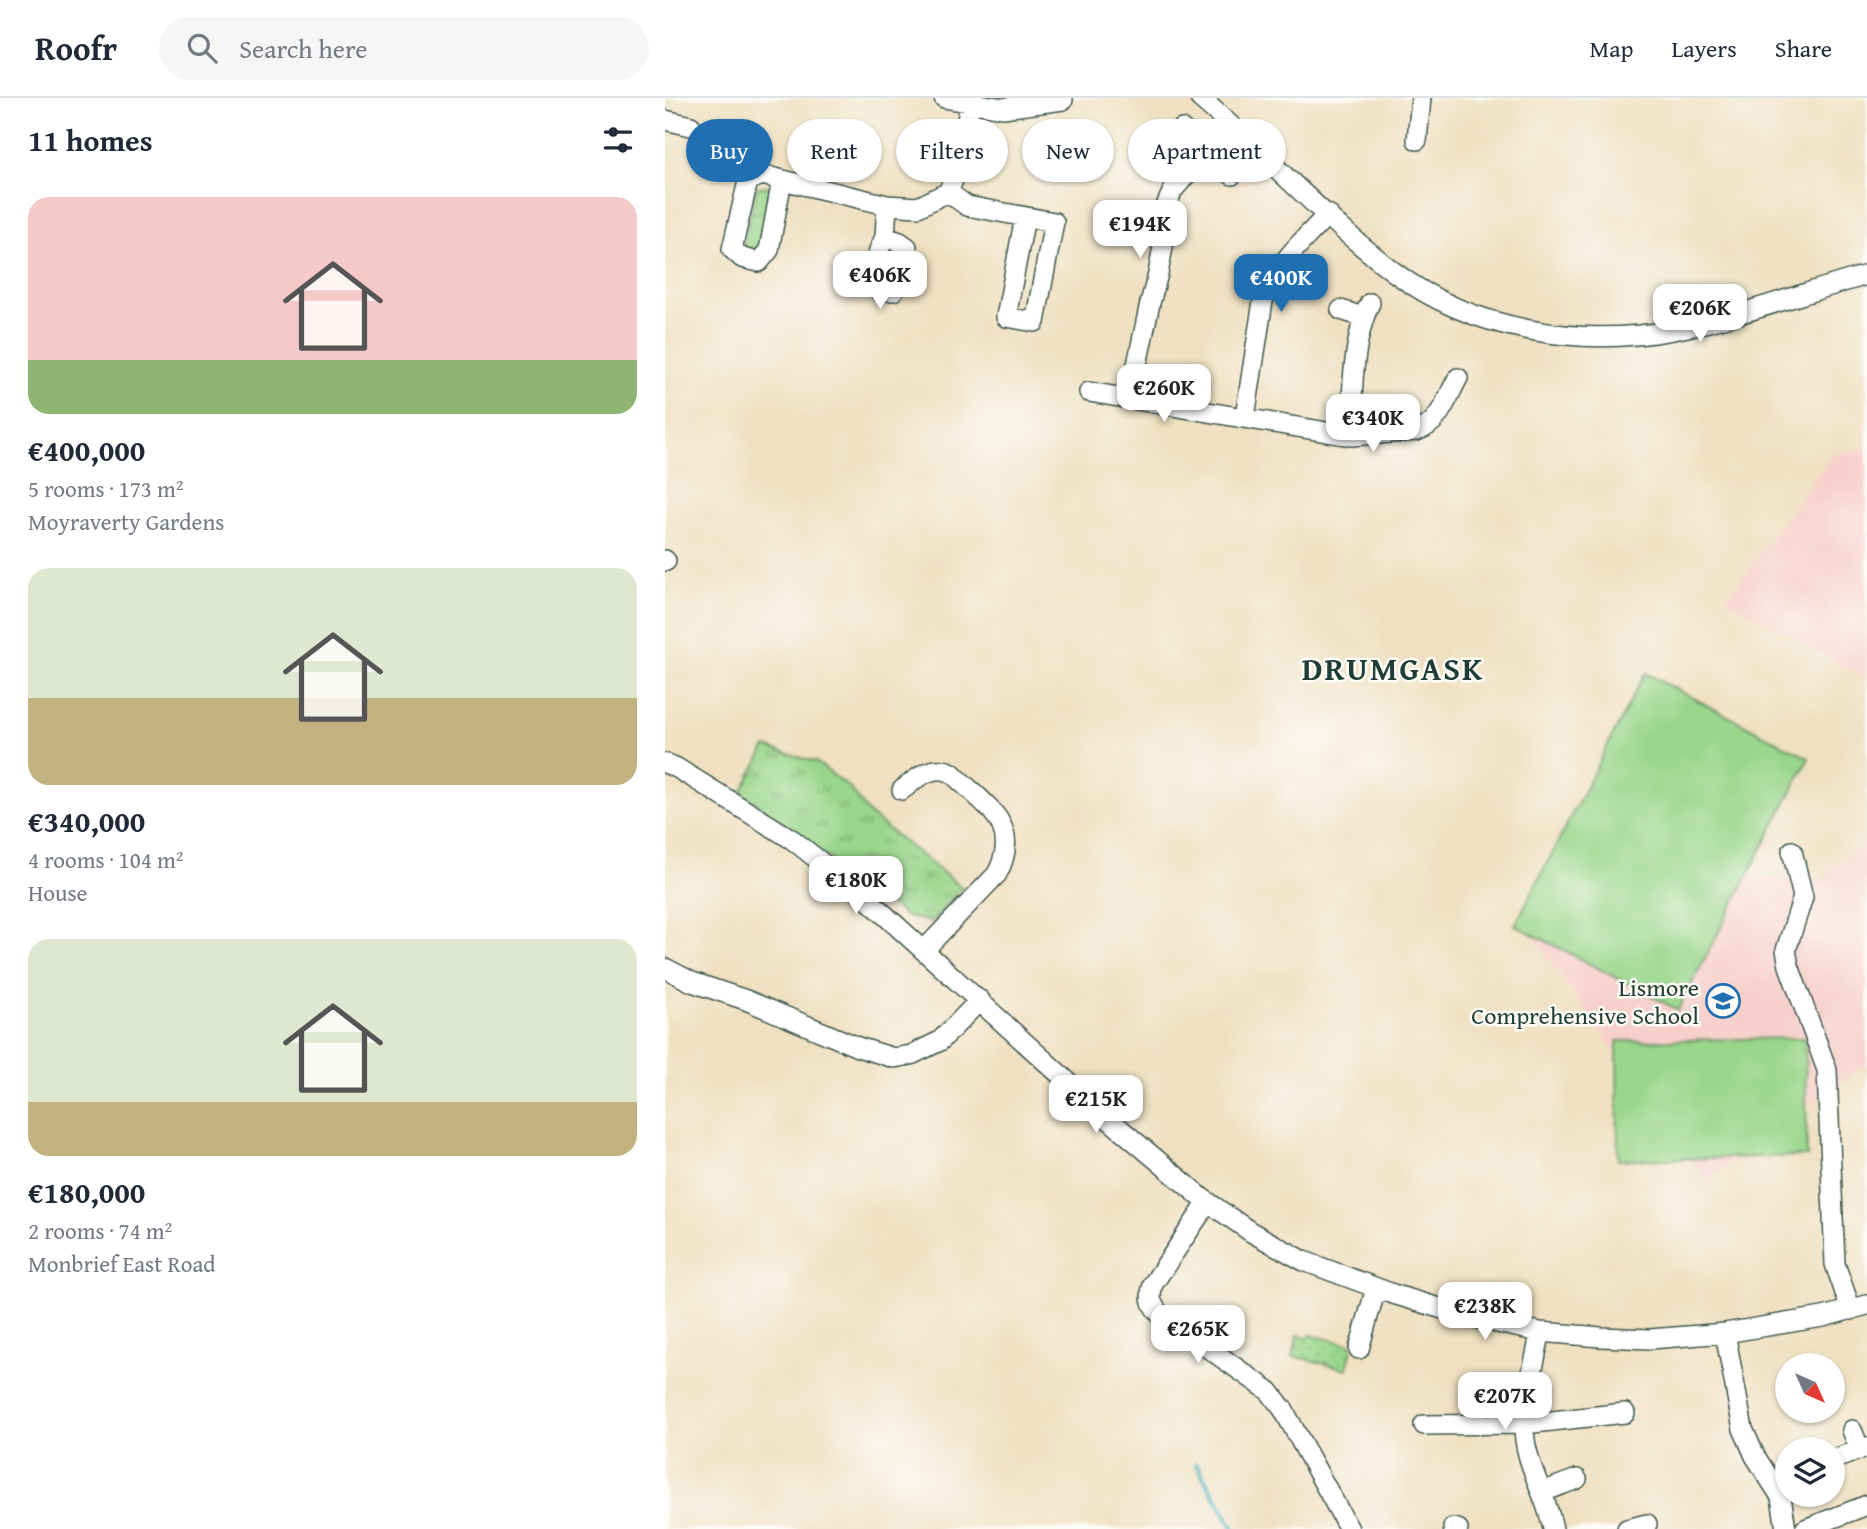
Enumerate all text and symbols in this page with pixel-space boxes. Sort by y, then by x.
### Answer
search box [159,17,649,80]
text: Roofr [35,24,117,72]
icon: search [183,29,221,67]
text: Search here [239,29,368,68]
text: Map [1590,31,1633,66]
text: Layers [1671,31,1737,66]
text: Share [1775,31,1832,66]
text: 11 homes [28,118,153,162]
chip: Buy [686,119,773,182]
chip: Rent [787,119,882,182]
chip: Filters [896,119,1008,182]
chip: New [1022,119,1114,182]
chip: Apartment [1128,119,1286,182]
icon: filters [599,121,637,159]
pin: €194K [1091,200,1189,260]
text: €194K [1109,206,1171,239]
icon: home [270,243,396,369]
pin: €406K [831,252,929,311]
pin: €400K [1232,254,1330,314]
text: €406K [849,257,911,290]
text: €400K [1250,260,1312,293]
pin: €206K [1651,285,1749,344]
text: €206K [1669,290,1731,323]
pin: €260K [1115,364,1213,424]
text: €260K [1133,370,1195,403]
pin: €340K [1324,394,1422,454]
text: €340K [1342,400,1404,433]
text: €400,000 [28,428,145,472]
text: 5 rooms · 173 m² [28,472,183,505]
text: Moyraverty Gardens [28,505,224,538]
icon: home [270,614,396,740]
district label: DRUMGASK [1302,645,1484,692]
text: €340,000 [28,799,145,843]
text: 4 rooms · 104 m² [28,843,183,876]
pin: €180K [807,856,905,916]
text: €180K [825,862,887,895]
text: House [28,876,87,909]
place label: Lismore Comprehensive School [1471,970,1699,1033]
school or university icon: Lismore Comprehensive School [1704,982,1742,1020]
icon: home [270,985,396,1111]
pin: €215K [1047,1076,1145,1135]
text: €215K [1065,1081,1127,1114]
text: €180,000 [28,1170,145,1214]
text: 2 rooms · 74 m² [28,1214,172,1247]
text: Monbrief East Road [28,1247,216,1280]
pin: €238K [1436,1282,1534,1342]
text: €238K [1454,1288,1516,1321]
pin: €265K [1149,1306,1247,1365]
text: €265K [1167,1311,1229,1344]
north arrow [1775,1353,1845,1423]
map controls [1775,1353,1845,1507]
pin: €207K [1456,1372,1554,1432]
text: €207K [1474,1378,1536,1411]
button: layers [1775,1437,1845,1507]

